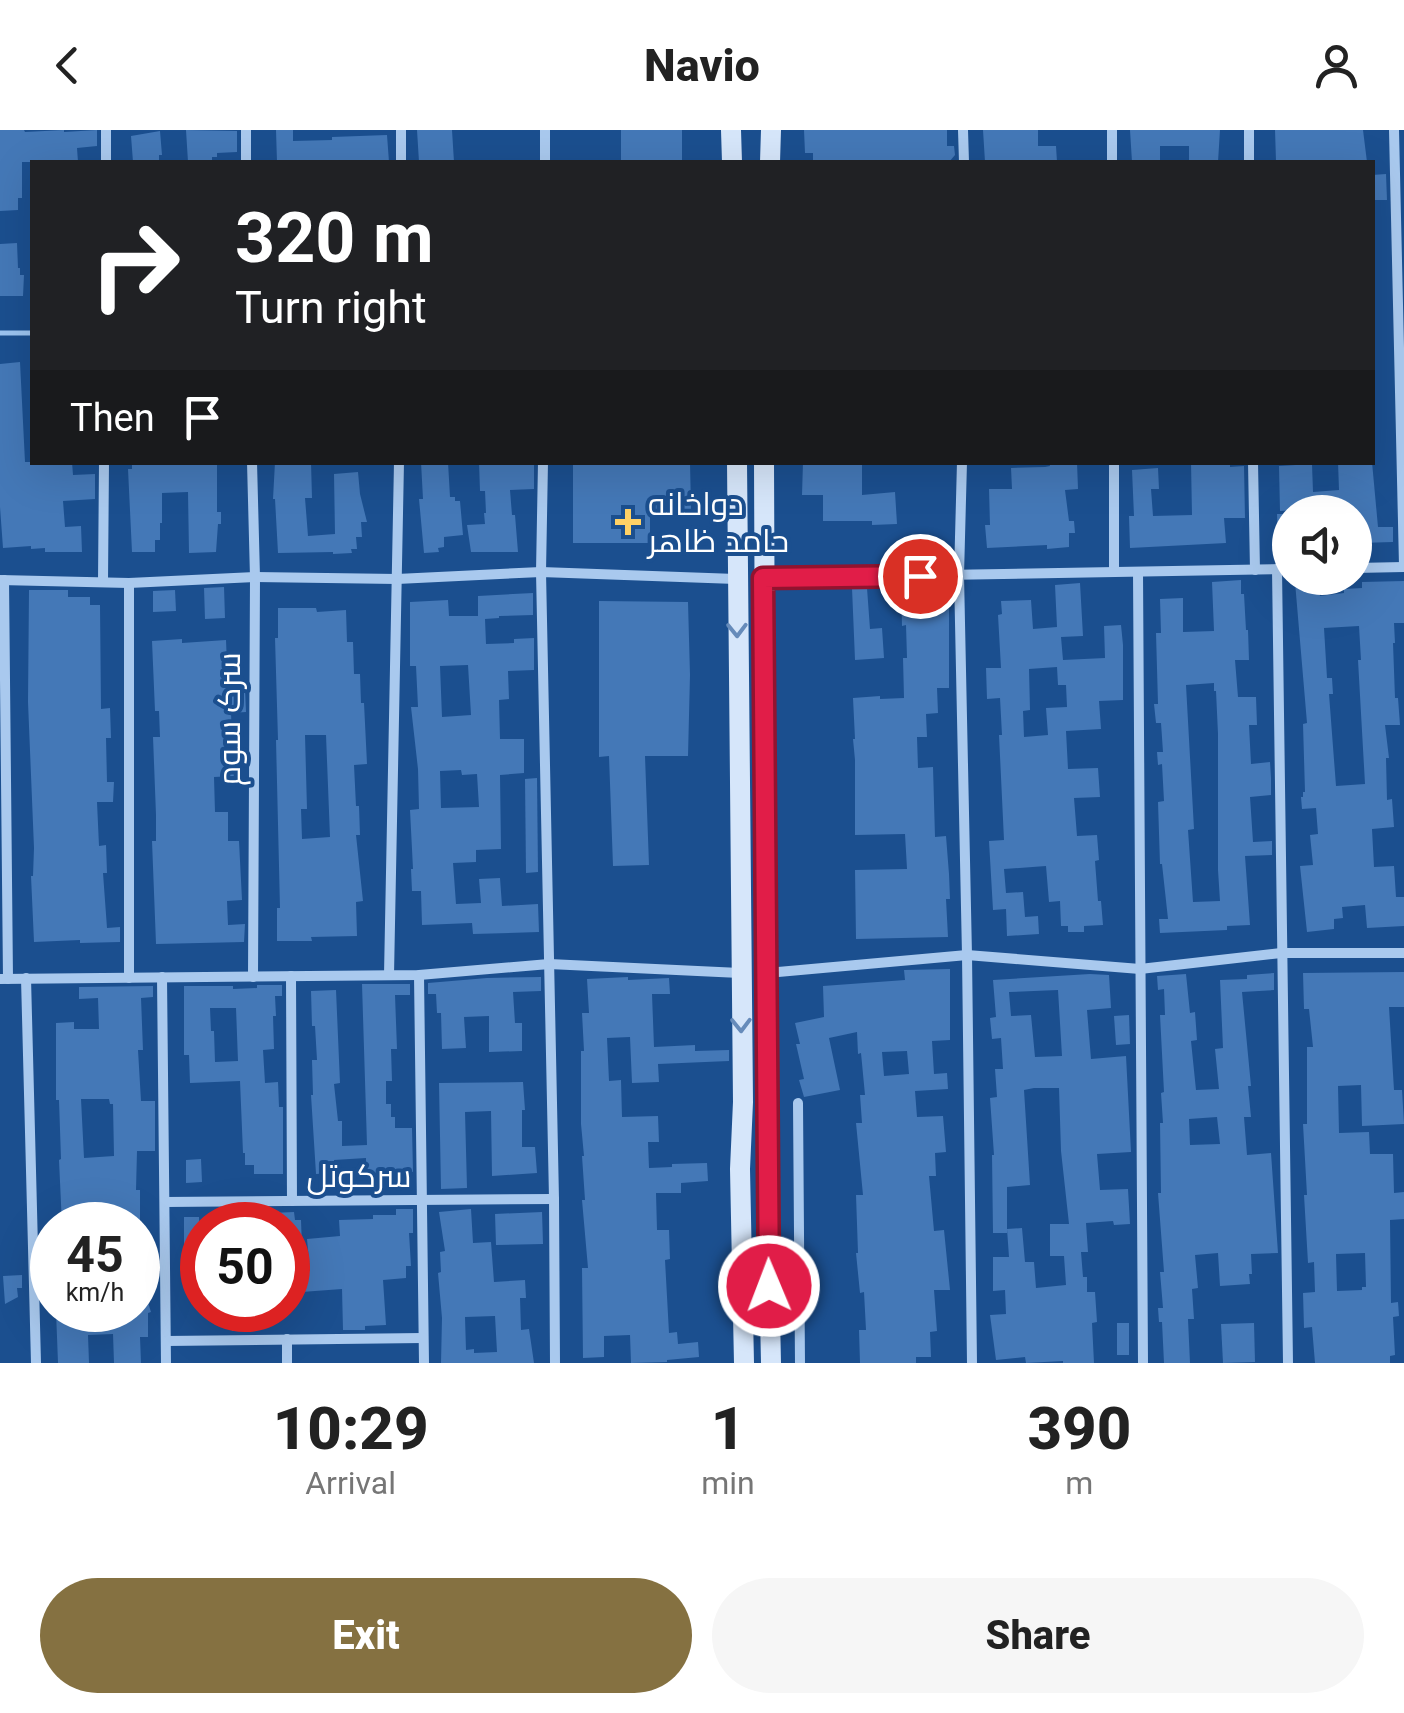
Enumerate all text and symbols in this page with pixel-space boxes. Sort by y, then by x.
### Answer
icon: back [40,38,95,93]
icon: person [1309,38,1364,93]
text: Navio [644,39,760,92]
text: 320 m [235,197,434,279]
icon: right [70,200,200,330]
text: Turn right [235,281,427,334]
icon: arrive [175,390,230,445]
text: Then [70,396,155,440]
place label: دواخانه حامد ظاهر [646,485,789,560]
map controls [1272,495,1372,595]
button: sound [1272,495,1372,595]
marker: دواخانه حامد ظاهر [617,511,639,533]
pin [878,534,963,619]
icon: arrive [893,549,948,604]
one-way arrow [726,622,748,638]
street label: سرک سوم [210,652,251,786]
one-way arrow [731,1017,752,1033]
street label: سرکوتل [307,1157,411,1195]
speed limit sign: 50 [180,1202,310,1332]
text: 45 [66,1226,124,1284]
position arrow [717,1234,821,1338]
text: km/h [66,1278,124,1307]
text: 10:29 [273,1393,429,1464]
text: 1 [711,1393,745,1464]
text: 390 [1027,1393,1131,1464]
text: Arrival [305,1464,396,1502]
text: min [701,1464,755,1502]
text: m [1065,1464,1093,1502]
button: Exit [40,1578,692,1693]
button: Share [712,1578,1364,1693]

